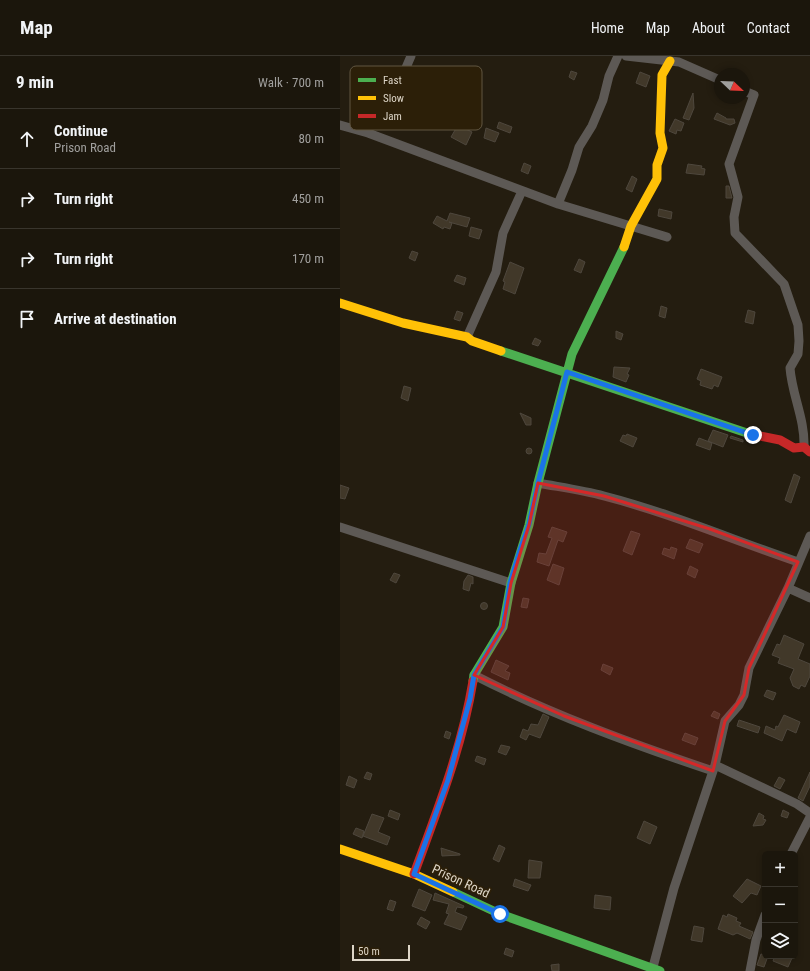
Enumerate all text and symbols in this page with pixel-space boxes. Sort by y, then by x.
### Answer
text: Map [20,16,53,39]
text: Home [591,20,624,36]
text: Map [646,20,670,36]
text: About [692,20,725,36]
text: Contact [747,20,790,36]
legend [350,66,482,130]
north arrow [714,68,750,104]
text: 9 min [16,72,54,92]
text: Fast [383,74,402,87]
text: Walk · 700 m [258,75,324,90]
text: Slow [383,92,404,105]
text: Jam [383,110,402,123]
text: Continue [54,122,108,140]
icon: ahead [16,128,38,150]
text: 80 m [298,131,324,146]
text: Prison Road [54,140,116,155]
icon: right [16,188,38,210]
text: Turn right [54,190,113,208]
text: 450 m [292,191,324,206]
icon: right [16,248,38,270]
text: Turn right [54,250,113,268]
text: 170 m [292,251,324,266]
icon: arrive [16,308,38,330]
text: Arrive at destination [54,310,177,328]
route end [744,426,762,444]
map controls [762,851,798,959]
button: + [762,851,798,887]
street label: Prison Road [430,861,492,901]
button: − [762,887,798,923]
route start [491,905,509,923]
button: layers [762,923,798,959]
scale bar [352,943,410,962]
text: 50 m [358,945,380,958]

